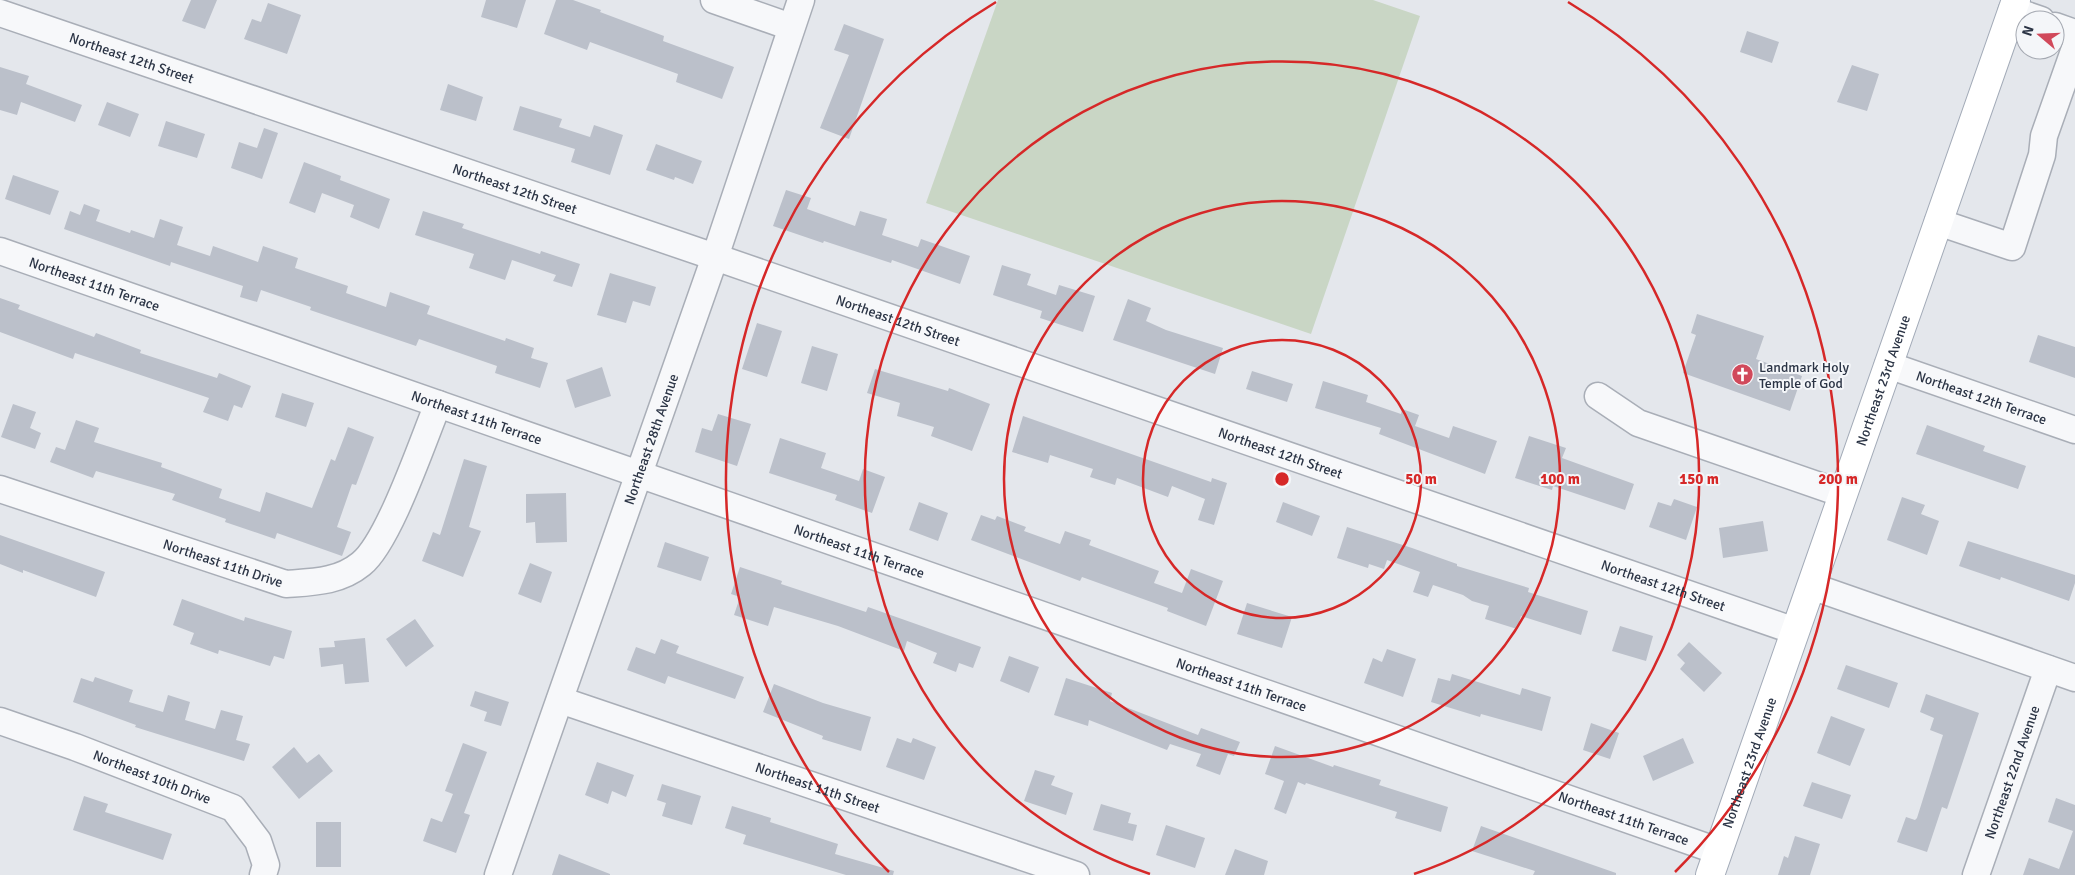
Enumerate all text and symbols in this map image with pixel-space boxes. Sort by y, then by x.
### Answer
north arrow [2015,10,2065,60]
text: N [2019,24,2038,38]
street label: Northeast 12th Street [67,29,196,87]
street label: Northeast 12th Street [450,160,579,218]
street label: Northeast 11th Terrace [27,254,162,315]
street label: Northeast 12th Street [833,291,962,350]
street label: Northeast 23rd Avenue [1853,313,1914,448]
place label: Landmark Holy Temple of God [1759,359,1849,392]
church icon: Landmark Holy Temple of God [1731,363,1755,387]
street label: Northeast 12th Terrace [1914,367,2049,429]
street label: Northeast 28th Avenue [621,372,682,507]
street label: Northeast 11th Terrace [409,387,544,449]
street label: Northeast 12th Street [1216,424,1345,483]
centre of rings [1273,470,1291,488]
text: 50 m [1405,470,1437,488]
text: 100 m [1540,470,1580,488]
text: 150 m [1679,470,1719,488]
text: 200 m [1818,470,1858,488]
street label: Northeast 11th Terrace [791,521,927,582]
street label: Northeast 11th Drive [161,536,285,591]
street label: Northeast 12th Street [1599,557,1728,615]
street label: Northeast 11th Terrace [1174,654,1309,716]
street label: Northeast 23rd Avenue [1719,695,1780,831]
street label: Northeast 22nd Avenue [1981,703,2044,841]
street label: Northeast 10th Drive [90,747,213,808]
street label: Northeast 11th Street [753,759,882,817]
street label: Northeast 11th Terrace [1556,788,1691,849]

